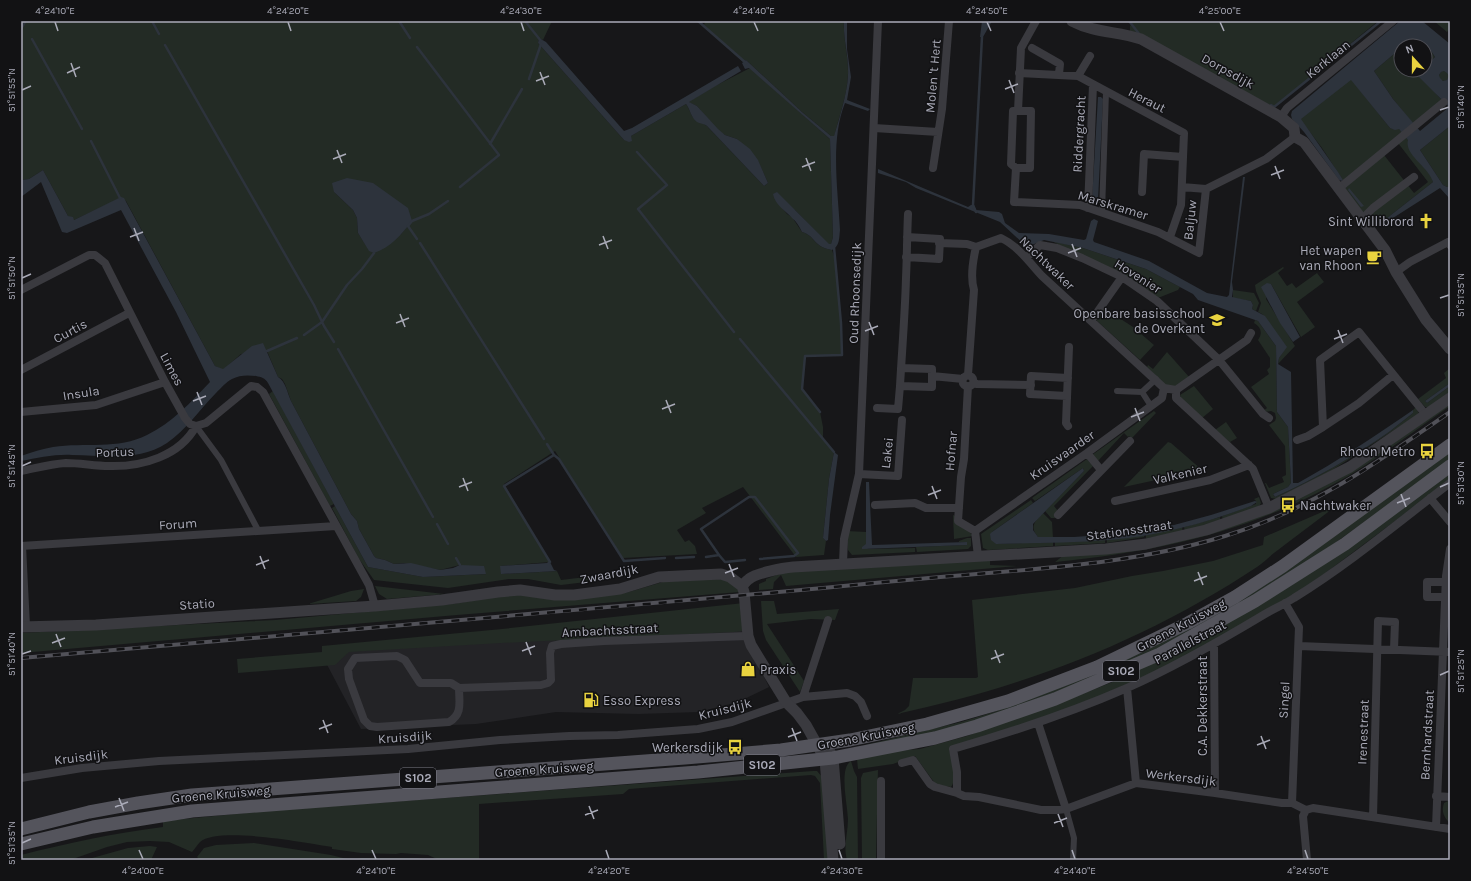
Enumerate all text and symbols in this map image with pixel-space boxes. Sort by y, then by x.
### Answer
text: 4°24'10"E [35,5,75,17]
text: 4°24'20"E [267,5,309,17]
text: 4°24'30"E [500,5,542,17]
text: 4°24'40"E [733,5,775,17]
text: 4°24'50"E [966,5,1008,17]
text: 4°25'00"E [1199,5,1241,17]
street label: Kerklaan [1303,37,1353,81]
street label: Molen 't Hert [922,38,944,114]
north arrow [1393,38,1433,78]
text: N [1404,42,1416,57]
street label: Dorpsdijk [1199,50,1257,92]
text: 51°51'55"N [6,68,18,112]
street label: Heraut [1126,84,1168,116]
text: 51°51'40"N [1455,85,1467,129]
street label: Riddergracht [1069,95,1089,173]
street label: Marskramer [1076,187,1150,223]
street label: Baljuw [1180,199,1200,241]
church icon: Sint Willibrord [1417,212,1435,230]
place label: Sint Willibrord [1328,214,1414,229]
street label: Nachtwaker [1016,233,1078,293]
street label: Oud Rhoonsedijk [846,242,864,344]
place label: Het wapen van Rhoon [1300,243,1362,273]
cafe icon: Het wapen van Rhoon [1365,248,1383,266]
text: 51°51'50"N [6,256,18,300]
street label: Hovenier [1112,256,1164,296]
text: 51°51'35"N [1455,273,1467,317]
place label: Openbare basisschool de Overkant [1074,306,1205,336]
school or university icon: Openbare basisschool de Overkant [1208,311,1226,329]
street label: Curtis [51,316,90,346]
street label: Limes [157,350,187,388]
street label: Insula [62,383,100,403]
street label: Kruisvaarder [1027,427,1098,483]
street label: Hofnar [942,430,960,472]
street label: Lakei [878,437,896,469]
bus stop icon: Rhoon Metro [1418,442,1436,460]
text: 51°51'45"N [6,444,18,488]
street label: Portus [95,444,135,460]
place label: Rhoon Metro [1340,444,1415,459]
street label: Valkenier [1152,460,1209,487]
text: 51°51'30"N [1455,461,1467,505]
bus stop icon: Nachtwaker [1279,496,1297,514]
place label: Nachtwaker [1300,498,1371,513]
street label: Forum [158,515,198,533]
street label: Stationsstraat [1085,517,1173,543]
street label: Zwaardijk [579,561,639,587]
street label: Statio [179,595,215,613]
street label: Groene Kruisweg [1134,595,1229,655]
street label: Parallelstraat [1151,617,1229,667]
street label: Ambachtsstraat [561,620,659,640]
text: 51°51'40"N [6,632,18,676]
text: 51°51'25"N [1455,649,1467,693]
street label: C.A. Dekkerstraat [1195,656,1210,756]
shop icon: Praxis [739,660,757,678]
road number: S102 [1103,661,1139,681]
place label: Praxis [760,662,797,677]
street label: Singel [1276,681,1292,719]
street label: Bernhardstraat [1417,689,1437,780]
fuel station icon: Esso Express [582,691,600,709]
place label: Esso Express [603,693,681,708]
street label: Kruisdijk [697,695,753,723]
street label: Irenestraat [1354,699,1372,765]
street label: Groene Kruisweg [816,719,917,753]
street label: Kruisdijk [377,728,433,746]
bus stop icon: Werkersdijk [726,738,744,756]
place label: Werkersdijk [652,740,723,755]
street label: Kruisdijk [53,746,109,768]
road number: S102 [744,755,780,775]
street label: Groene Kruisweg [494,758,595,780]
street label: Werkersdijk [1145,765,1217,789]
road number: S102 [400,768,436,788]
street label: Groene Kruisweg [171,782,272,806]
text: 51°51'35"N [6,821,18,865]
text: 4°24'00"E [122,865,164,877]
text: 4°24'10"E [356,865,396,877]
text: 4°24'20"E [588,865,630,877]
text: 4°24'30"E [821,865,863,877]
text: 4°24'40"E [1054,865,1096,877]
text: 4°24'50"E [1287,865,1329,877]

